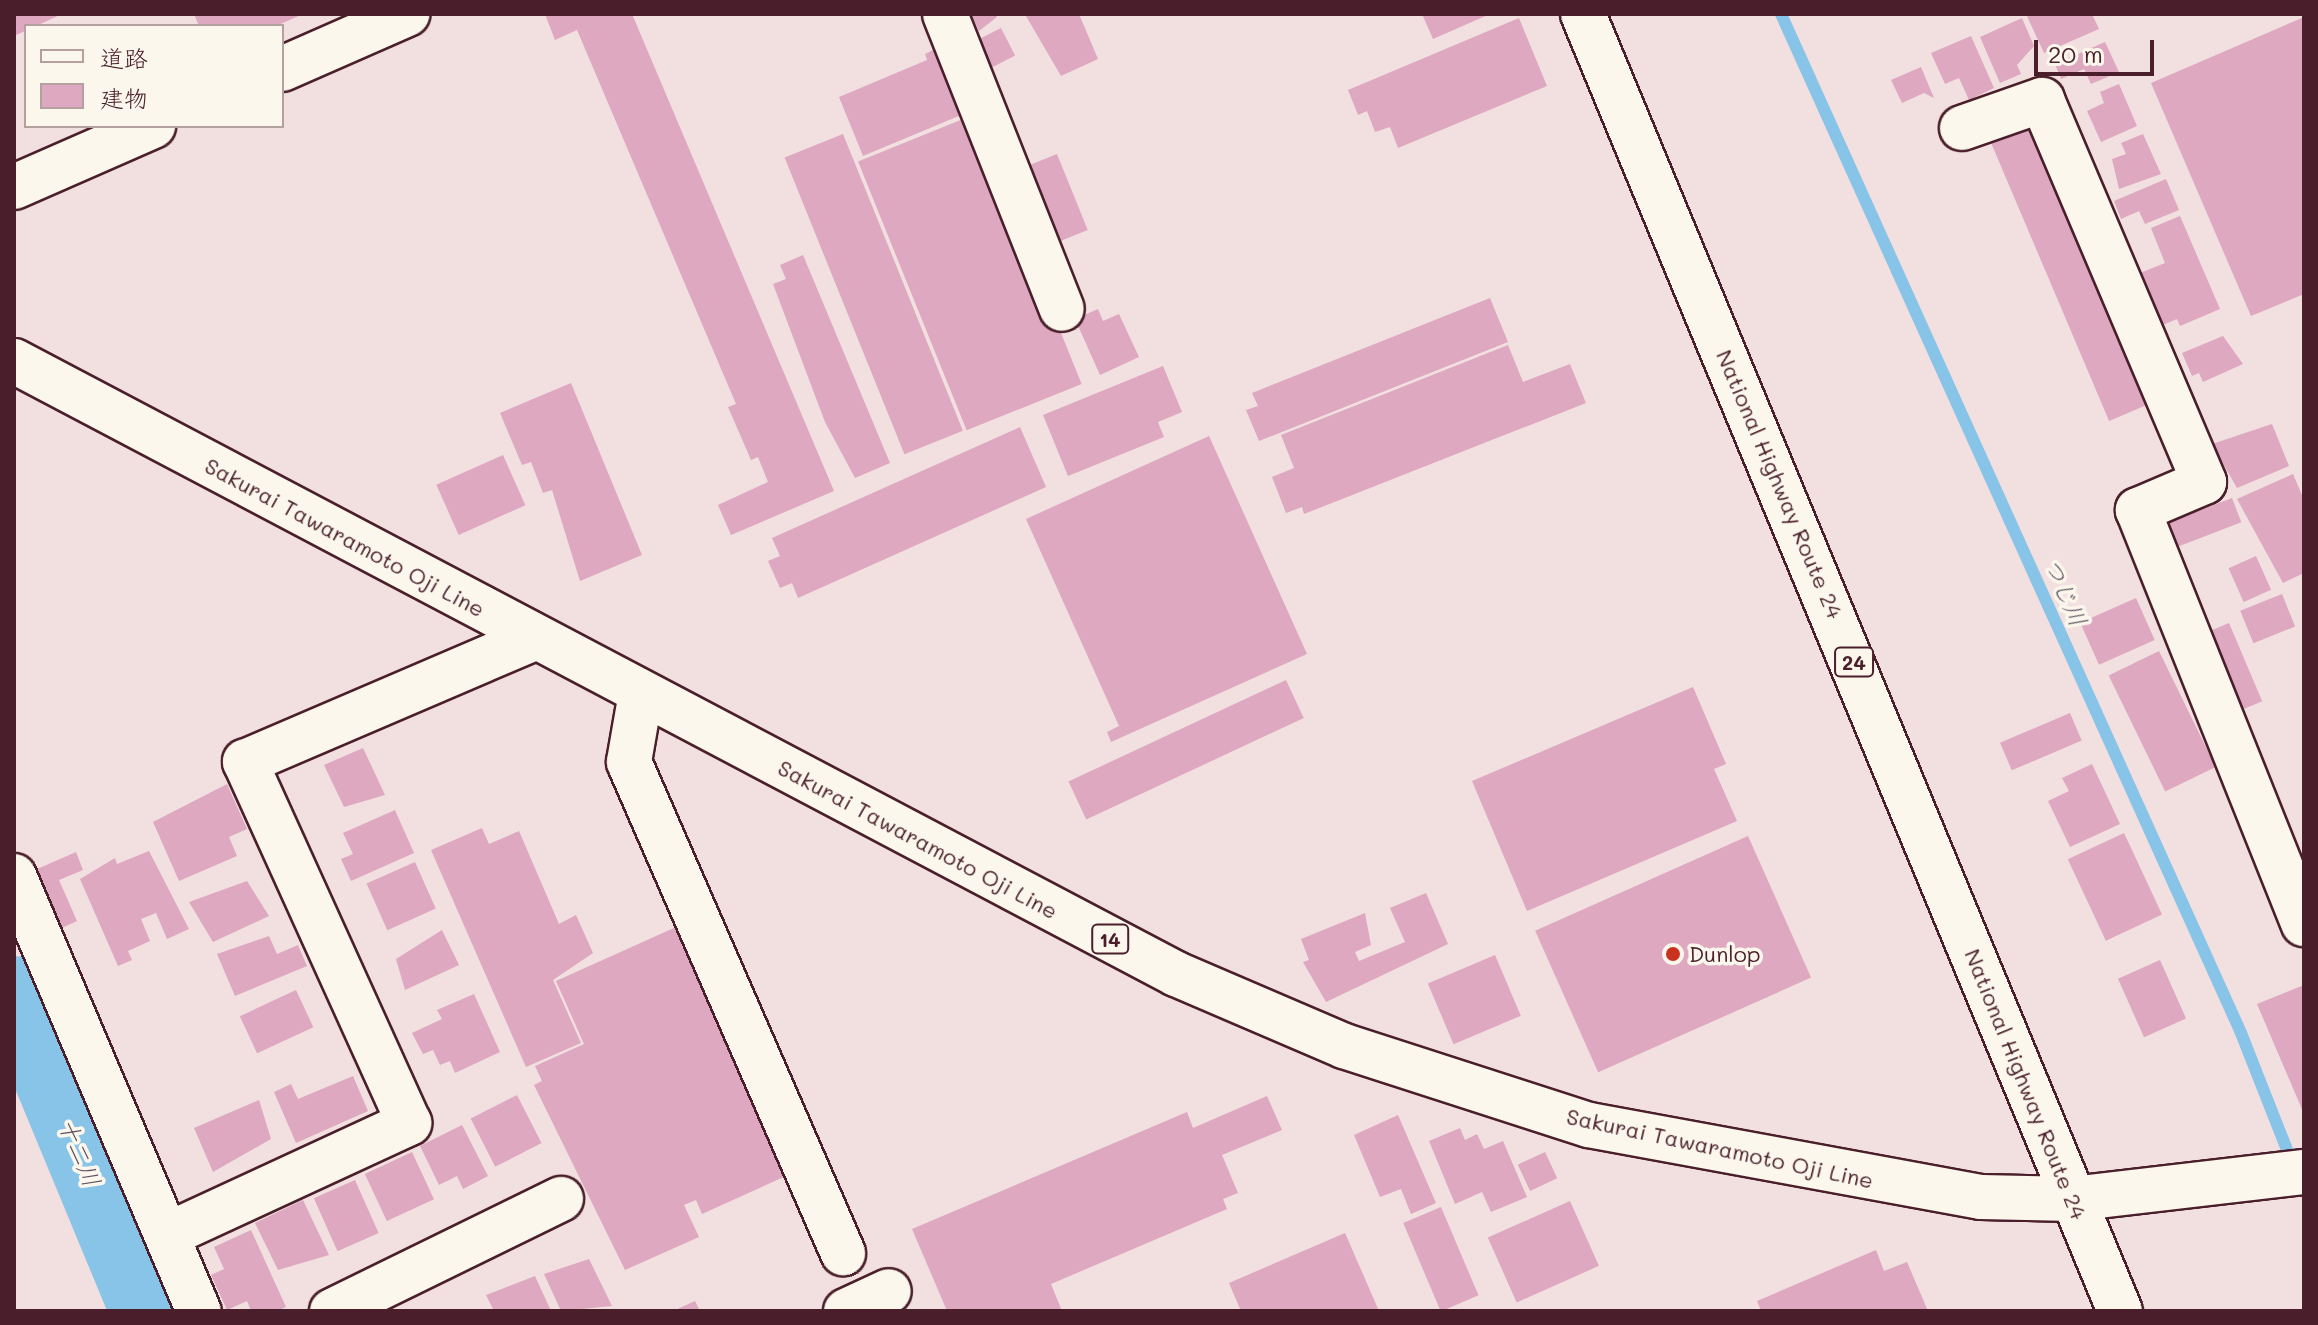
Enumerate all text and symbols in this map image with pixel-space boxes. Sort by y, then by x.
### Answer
legend [24,24,284,128]
scale bar [2038,24,2158,74]
text: 20 m [2048,38,2103,69]
text: 道路 [100,42,148,73]
text: 建物 [100,82,148,113]
street label: National Highway Route 24 [1711,346,1849,622]
street label: Sakurai Tawaramoto Oji Line [201,452,489,622]
water label: つじ川 [2038,553,2094,631]
road number: 24 [1834,646,1874,678]
street label: Sakurai Tawaramoto Oji Line [774,754,1062,924]
road number: 14 [1090,923,1130,955]
place label: Dunlop [1689,941,1760,967]
marker: Dunlop [1664,945,1682,963]
street label: National Highway Route 24 [1960,945,2092,1223]
street label: Sakurai Tawaramoto Oji Line [1564,1103,1876,1193]
water label: 十二川 [53,1113,107,1191]

